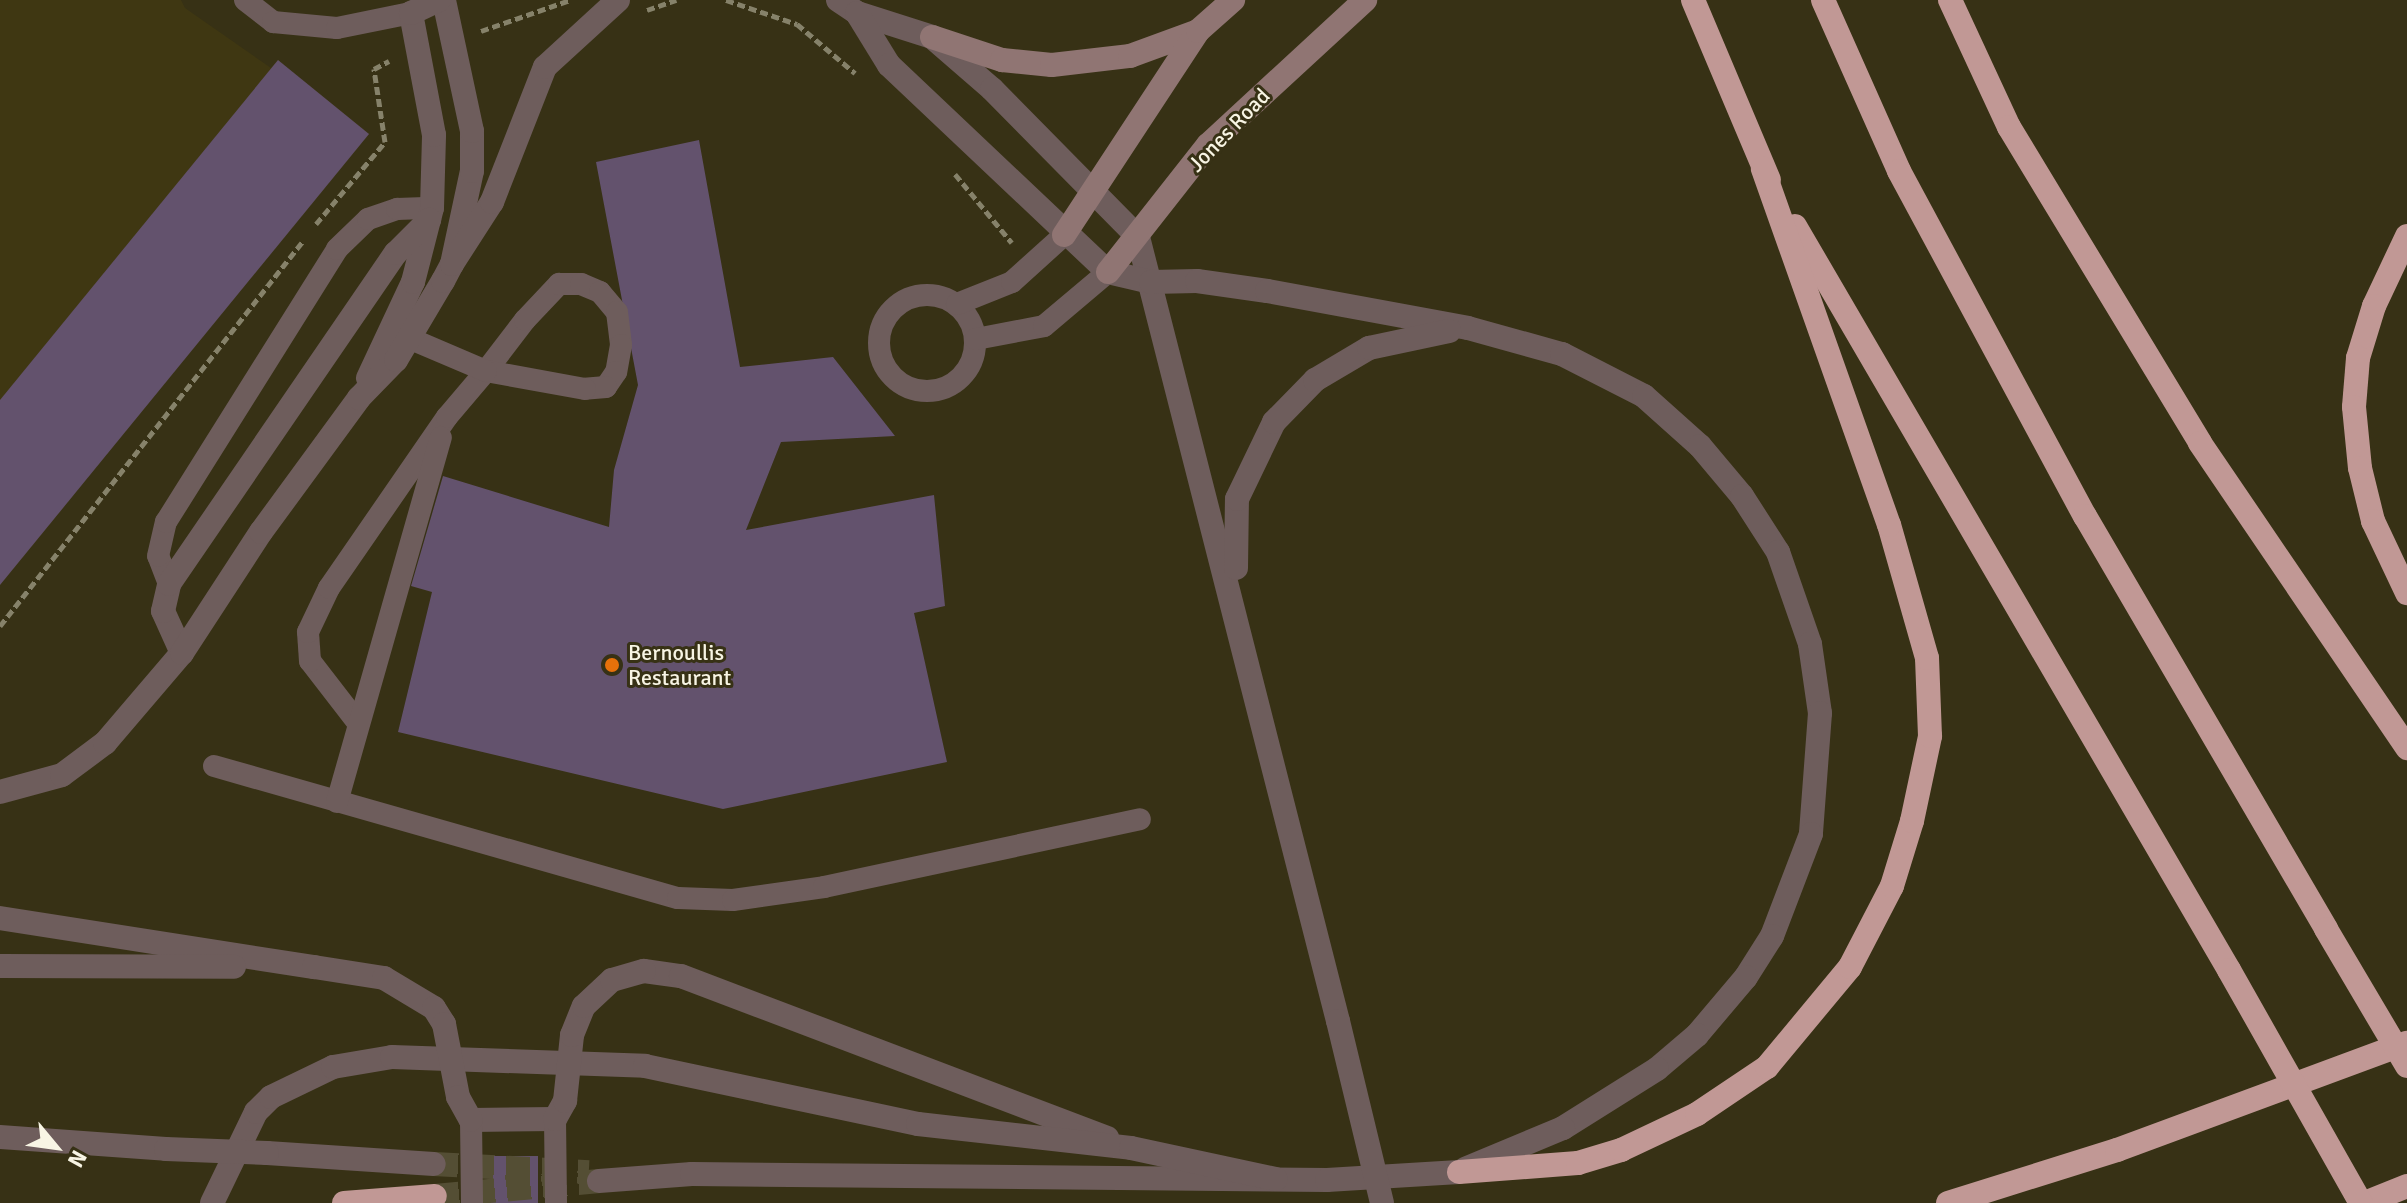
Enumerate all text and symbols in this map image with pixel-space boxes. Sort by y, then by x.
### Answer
street label: Jones Road [1183,83,1275,177]
place label: Bernoullis Restaurant [628,639,731,690]
marker: Bernoullis Restaurant [603,656,621,674]
north arrow [16,1107,96,1187]
text: N [62,1146,93,1172]

